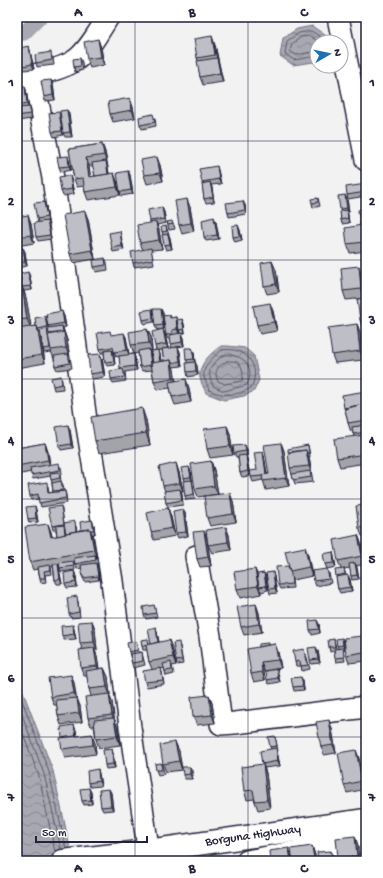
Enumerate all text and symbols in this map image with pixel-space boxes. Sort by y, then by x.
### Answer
text: A [73,6,83,21]
text: B [188,6,197,21]
text: C [299,6,309,21]
north arrow [309,34,349,74]
text: N [330,48,343,57]
text: 1 [7,76,14,91]
text: 1 [368,76,375,91]
text: 2 [8,195,15,210]
text: 2 [369,195,376,210]
text: 3 [7,314,15,329]
text: 3 [368,314,376,329]
text: 4 [7,434,15,449]
text: 4 [368,434,376,449]
text: 5 [8,553,15,568]
text: 5 [369,553,376,568]
text: 6 [8,672,15,687]
text: 6 [369,672,376,687]
text: 7 [7,791,16,806]
text: 7 [368,791,377,806]
scale bar [36,818,147,844]
street label: Borguna Highway [203,822,302,850]
text: 50 m [42,827,67,841]
text: A [73,862,83,877]
text: B [188,862,197,877]
text: C [299,862,309,877]

